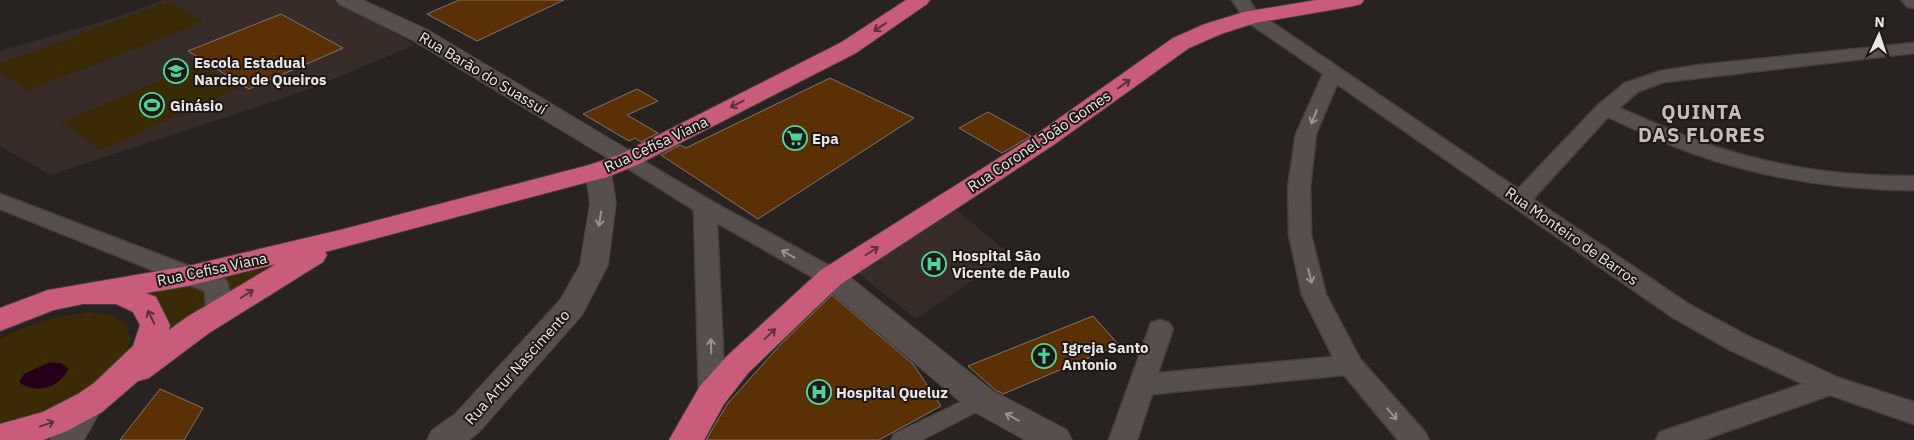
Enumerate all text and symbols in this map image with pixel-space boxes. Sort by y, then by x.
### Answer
north arrow [1854,10,1904,60]
text: N [1874,13,1885,31]
one-way arrow [873,22,887,32]
street label: Rua Barão do Suassuí [416,27,550,119]
place label: Escola Estadual Narciso de Queiros [194,53,327,89]
school or university icon: Escola Estadual Narciso de Queiros [163,58,189,84]
one-way arrow [1117,79,1131,89]
street label: Rua Coronel João Gomes [964,86,1114,196]
sports icon: Ginásio [139,92,165,118]
place label: Ginásio [170,96,223,115]
district label: QUINTA DAS FLORES [1638,98,1766,148]
one-way arrow [730,100,745,110]
one-way arrow [1308,109,1318,124]
street label: Rua Cefisa Viana [601,112,711,176]
supermarket icon: Epa [782,125,808,151]
place label: Epa [812,129,839,148]
street label: Rua Monteiro de Barros [1502,183,1642,289]
one-way arrow [595,211,605,227]
one-way arrow [864,245,878,255]
place label: Hospital São Vicente de Paulo [952,246,1070,282]
street label: Rua Cefisa Viana [155,248,269,290]
one-way arrow [782,248,796,258]
hospital icon: Hospital São Vicente de Paulo [921,251,947,277]
one-way arrow [1306,268,1315,284]
one-way arrow [239,289,253,299]
street label: Rua Artur Nascimento [460,306,574,428]
one-way arrow [146,309,156,324]
one-way arrow [764,328,776,340]
place label: Igreja Santo Antonio [1062,338,1149,374]
one-way arrow [706,339,715,355]
church icon: Igreja Santo Antonio [1031,343,1057,369]
hospital icon: Hospital Queluz [806,379,832,405]
place label: Hospital Queluz [836,383,948,402]
one-way arrow [1387,407,1398,420]
one-way arrow [1005,411,1020,421]
one-way arrow [38,419,54,428]

